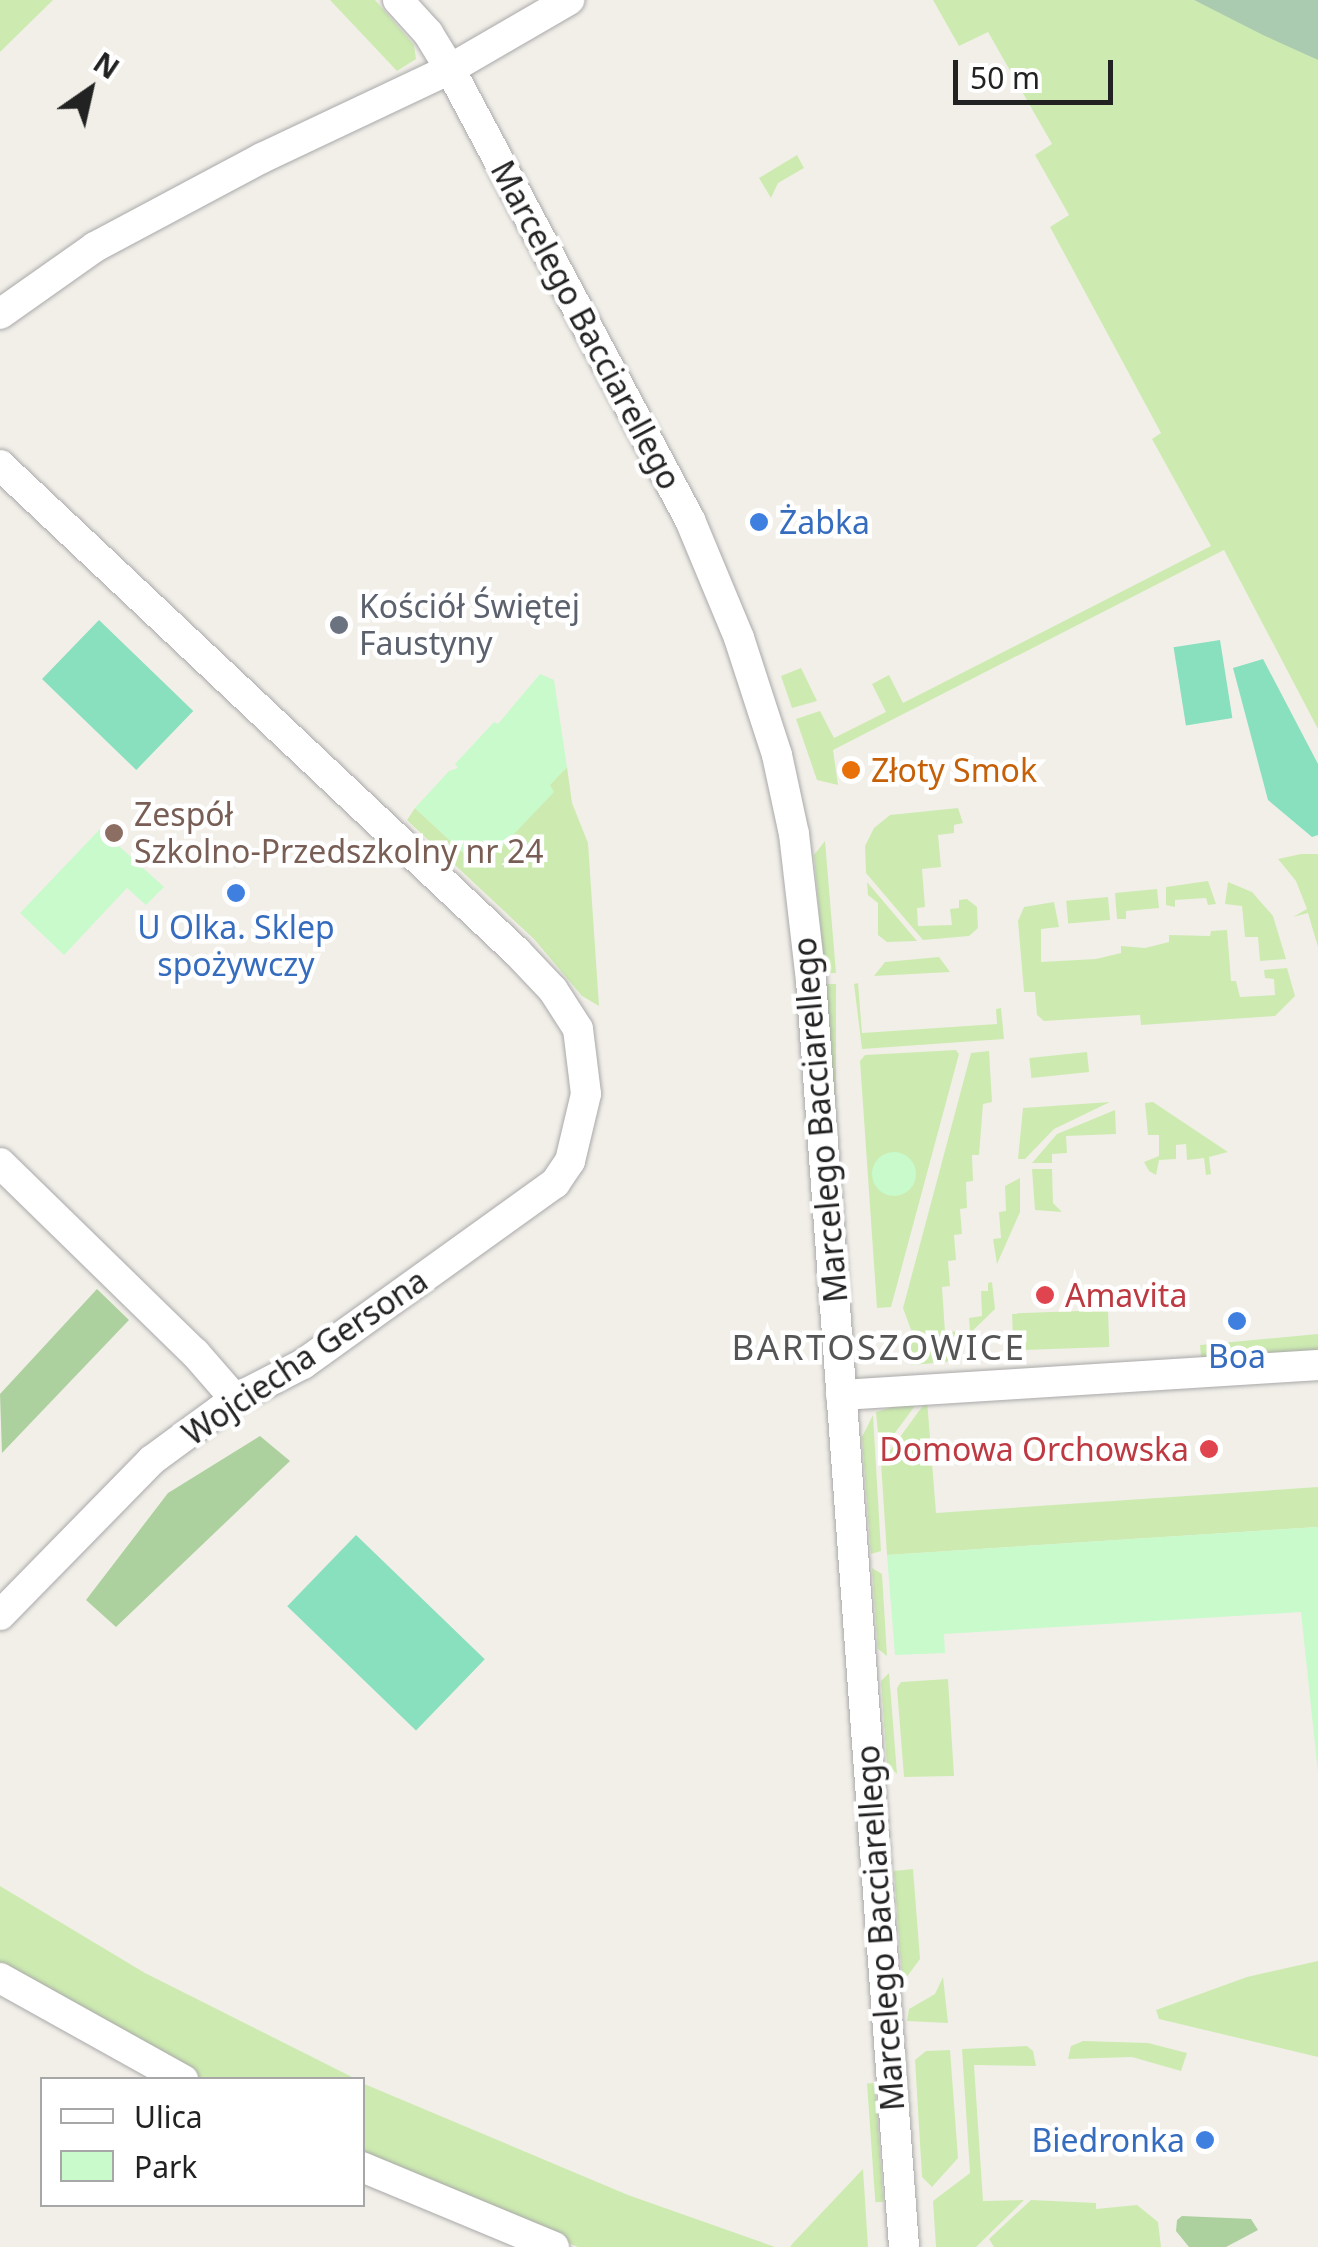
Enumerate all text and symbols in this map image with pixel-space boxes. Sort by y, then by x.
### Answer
north arrow [40,40,140,140]
scale bar [958,40,1118,102]
text: N [87,43,127,87]
text: 50 m [970,57,1040,98]
street label: Marcelego Bacciarellego [483,154,689,496]
place label: Żabka [779,503,870,541]
marker: Żabka [748,511,770,533]
place label: Kościół Świętej Faustyny [359,588,580,663]
marker: Kościół Świętej Faustyny [328,614,350,636]
place label: Złoty Smok [871,751,1037,789]
marker: Złoty Smok [840,759,862,781]
place label: Zespół Szkolno-Przedszkolny nr 24 [134,796,544,871]
marker: Zespół Szkolno-Przedszkolny nr 24 [103,822,125,844]
marker: U Olka. Sklep spożywczy [225,882,247,904]
place label: U Olka. Sklep spożywczy [137,909,335,984]
street label: Marcelego Bacciarellego [785,936,855,1304]
street label: Wojciecha Gersona [175,1261,435,1453]
place label: Amavita [1065,1276,1187,1314]
marker: Amavita [1034,1284,1056,1306]
marker: Boa [1226,1310,1248,1332]
district label: BARTOSZOWICE [732,1326,1026,1368]
place label: Boa [1208,1337,1266,1375]
place label: Domowa Orchowska [879,1430,1189,1468]
marker: Domowa Orchowska [1198,1438,1220,1460]
street label: Marcelego Bacciarellego [848,1744,912,2112]
legend [40,2077,365,2207]
text: Ulica [134,2096,203,2137]
place label: Biedronka [1031,2121,1185,2159]
marker: Biedronka [1194,2129,1216,2151]
text: Park [134,2146,197,2187]

